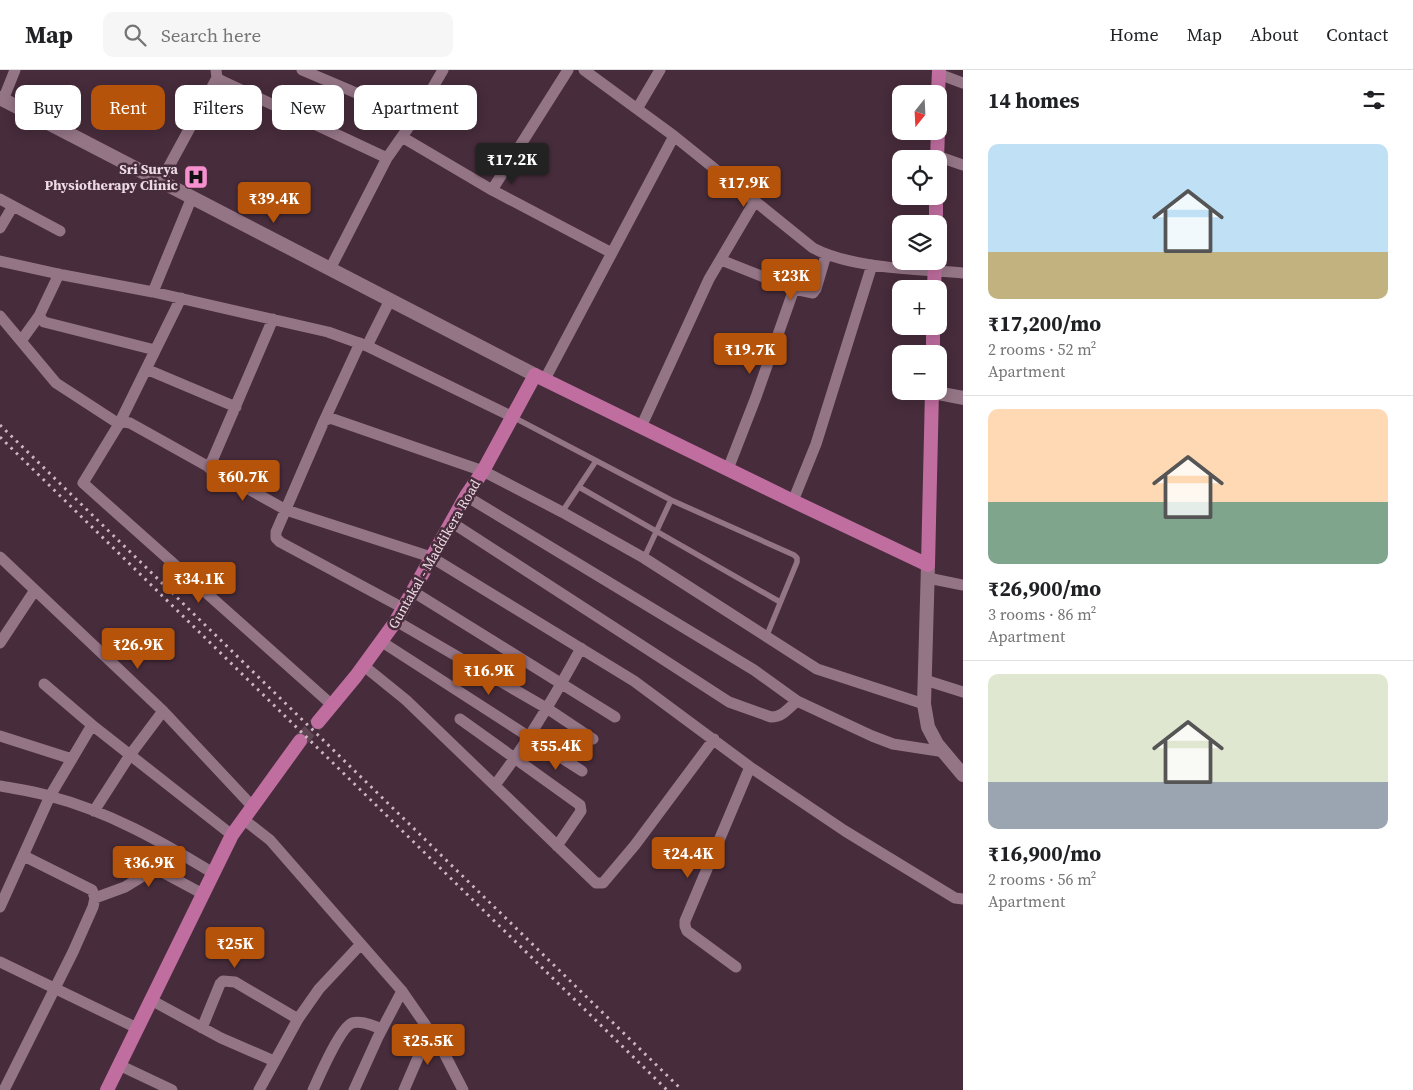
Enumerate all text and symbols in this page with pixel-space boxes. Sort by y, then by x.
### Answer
search box [103,12,453,57]
text: Map [25,18,73,51]
icon: search [121,21,149,49]
text: Search here [161,22,261,48]
text: Home [1110,22,1159,47]
text: Map [1187,22,1222,47]
text: About [1250,22,1298,47]
text: Contact [1326,22,1388,47]
chip: Buy [15,85,81,130]
chip: Rent [91,85,165,130]
chip: Filters [175,85,262,130]
chip: New [272,85,344,130]
chip: Apartment [354,85,477,130]
north arrow [892,85,948,140]
map controls [892,85,947,400]
text: 14 homes [988,86,1080,115]
icon: filters [1360,86,1388,114]
pin: ₹17.2K [471,142,553,185]
text: ₹17.2K [487,148,537,170]
button: locate [892,150,947,205]
place label: Sri Surya Physiotherapy Clinic [45,159,179,195]
hospital icon: Sri Surya Physiotherapy Clinic [183,164,209,190]
pin: ₹17.9K [703,166,785,208]
text: ₹17.9K [719,171,769,193]
icon: home [1143,176,1233,266]
pin: ₹39.4K [233,182,315,224]
text: ₹39.4K [249,187,299,209]
button: layers [892,215,947,270]
pin: ₹23K [761,258,821,301]
text: ₹23K [772,264,810,286]
button: + [892,280,947,335]
text: ₹17,200/mo [988,309,1101,338]
pin: ₹19.7K [709,332,791,375]
text: ₹19.7K [725,338,775,360]
text: 2 rooms · 52 m² [988,338,1096,360]
button: − [892,345,947,400]
text: Apartment [988,360,1065,382]
icon: home [1143,442,1233,532]
pin: ₹60.7K [202,460,284,502]
text: ₹60.7K [218,465,268,487]
street label: Guntakal - Maddikera Road [383,476,485,632]
pin: ₹34.1K [158,562,240,604]
text: ₹34.1K [174,567,224,589]
text: ₹26,900/mo [988,574,1101,603]
text: 3 rooms · 86 m² [988,603,1096,625]
text: Apartment [988,625,1065,647]
pin: ₹26.9K [97,628,179,670]
text: ₹26.9K [113,633,163,655]
pin: ₹16.9K [448,654,530,696]
text: ₹16.9K [464,659,514,681]
icon: home [1143,707,1233,797]
pin: ₹55.4K [515,728,597,771]
text: ₹55.4K [531,734,581,756]
pin: ₹24.4K [647,836,729,879]
text: ₹16,900/mo [988,839,1101,868]
text: ₹24.4K [663,842,713,864]
pin: ₹36.9K [108,846,190,888]
text: ₹36.9K [124,851,174,873]
text: 2 rooms · 56 m² [988,868,1096,890]
text: Apartment [988,890,1065,912]
pin: ₹25K [205,926,265,969]
text: ₹25K [216,932,254,954]
pin: ₹25.5K [387,1024,469,1066]
text: ₹25.5K [403,1029,453,1051]

